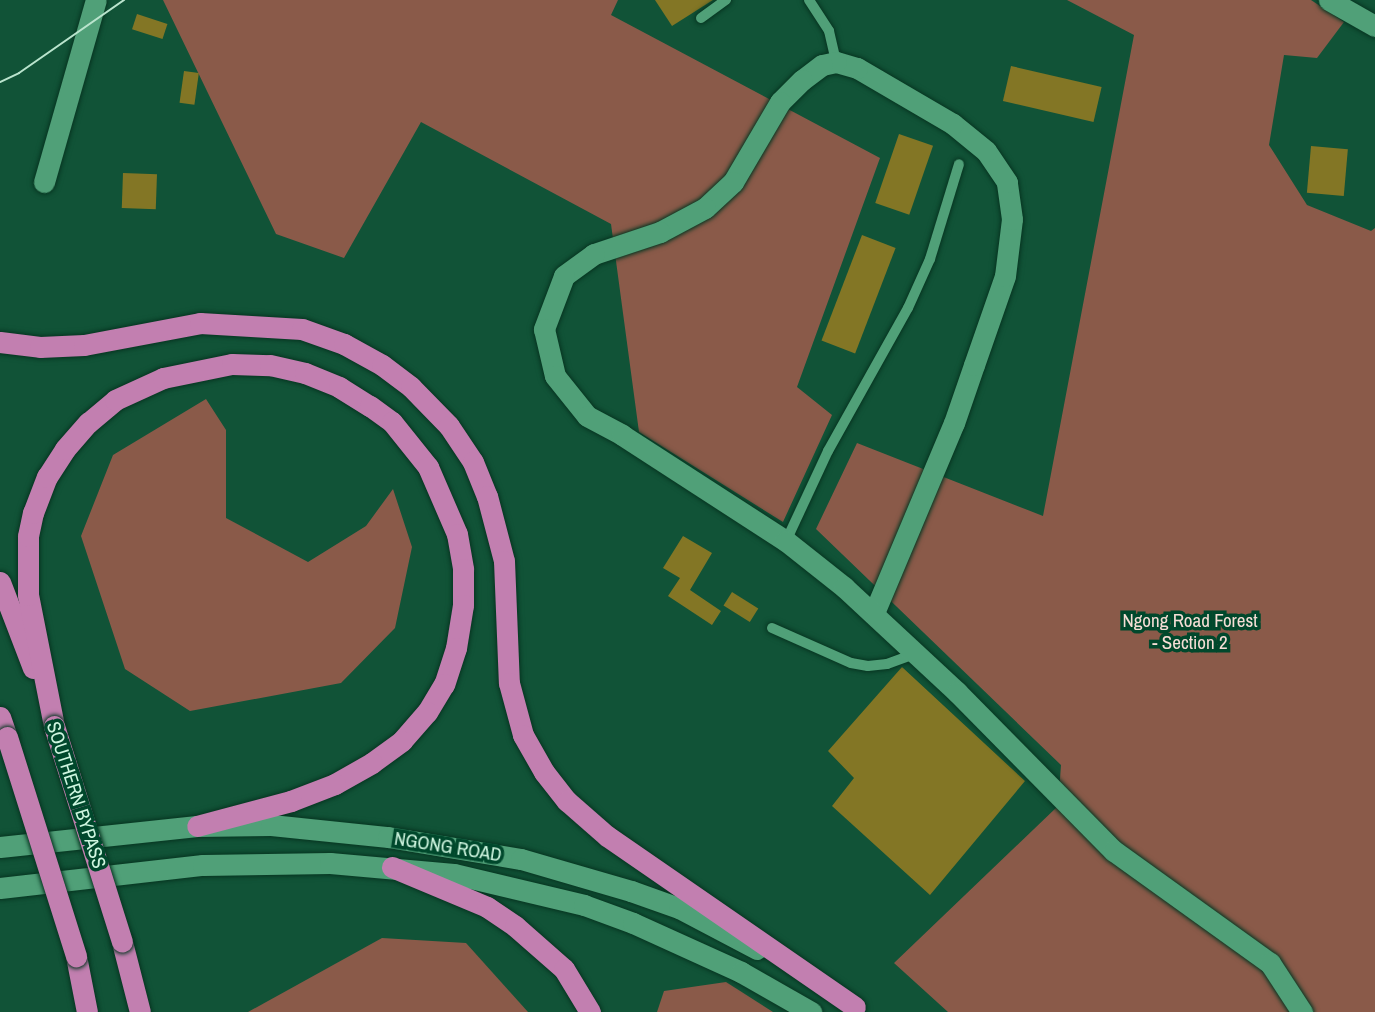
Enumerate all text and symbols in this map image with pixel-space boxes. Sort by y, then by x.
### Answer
park label: Ngong Road Forest - Section 2 [1122,610,1258,654]
street label: SOUTHERN BYPASS [42,719,110,871]
street label: NGONG ROAD [393,827,503,867]

